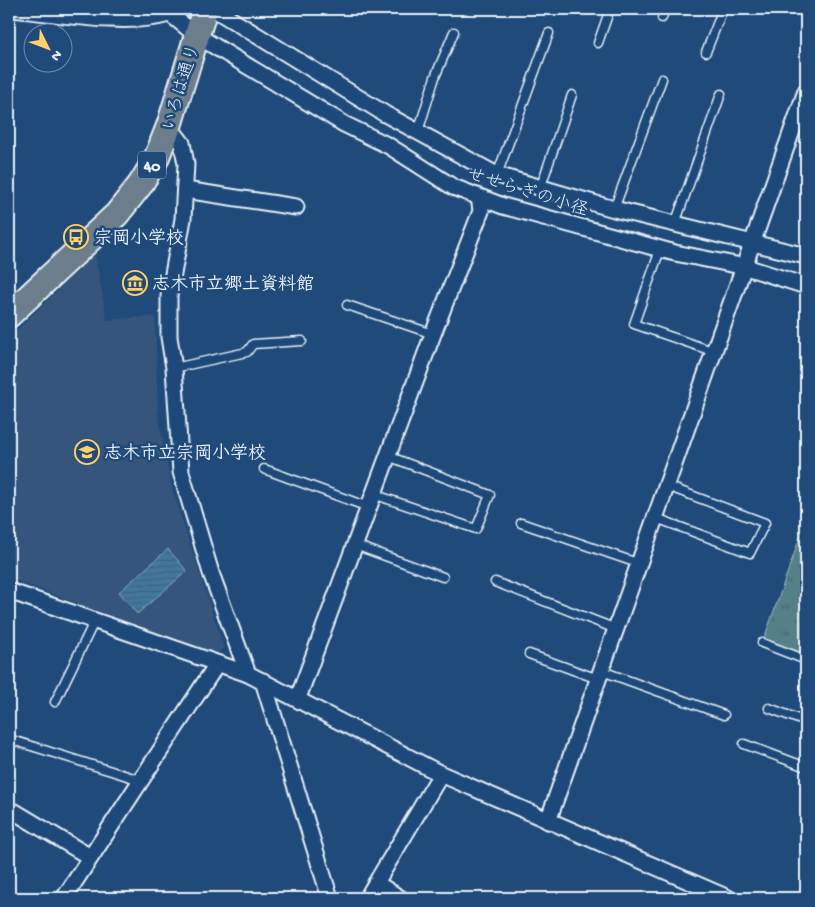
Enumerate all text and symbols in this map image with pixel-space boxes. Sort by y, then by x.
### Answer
north arrow [22,22,72,72]
street label: いろは通り [159,42,206,134]
text: N [46,46,65,64]
road number: 40 [138,152,166,178]
street label: せせらぎの小径 [464,164,591,222]
bus stop icon: 宗岡小学校 [63,224,89,250]
place label: 宗岡小学校 [94,228,184,250]
museum icon: 志木市立郷土資料館 [122,270,148,296]
place label: 志木市立郷土資料館 [152,274,314,296]
school or university icon: 志木市立宗岡小学校 [74,439,100,465]
place label: 志木市立宗岡小学校 [104,443,266,465]

